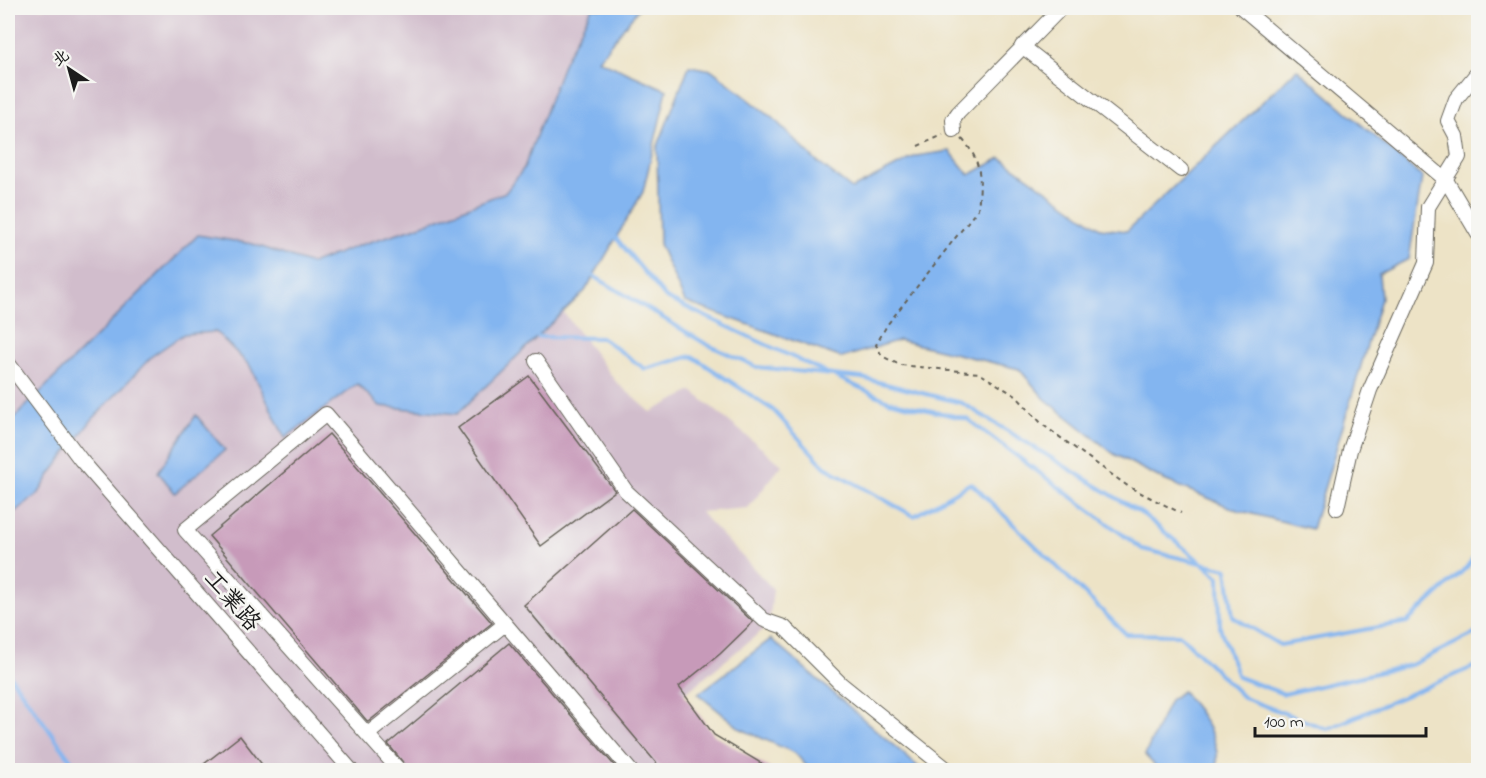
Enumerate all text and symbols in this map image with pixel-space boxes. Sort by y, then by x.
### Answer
north arrow [39,39,99,99]
text: 北 [48,44,75,73]
street label: 工業路 [194,563,268,640]
scale bar [1255,700,1426,738]
text: 100 m [1264,710,1304,736]

